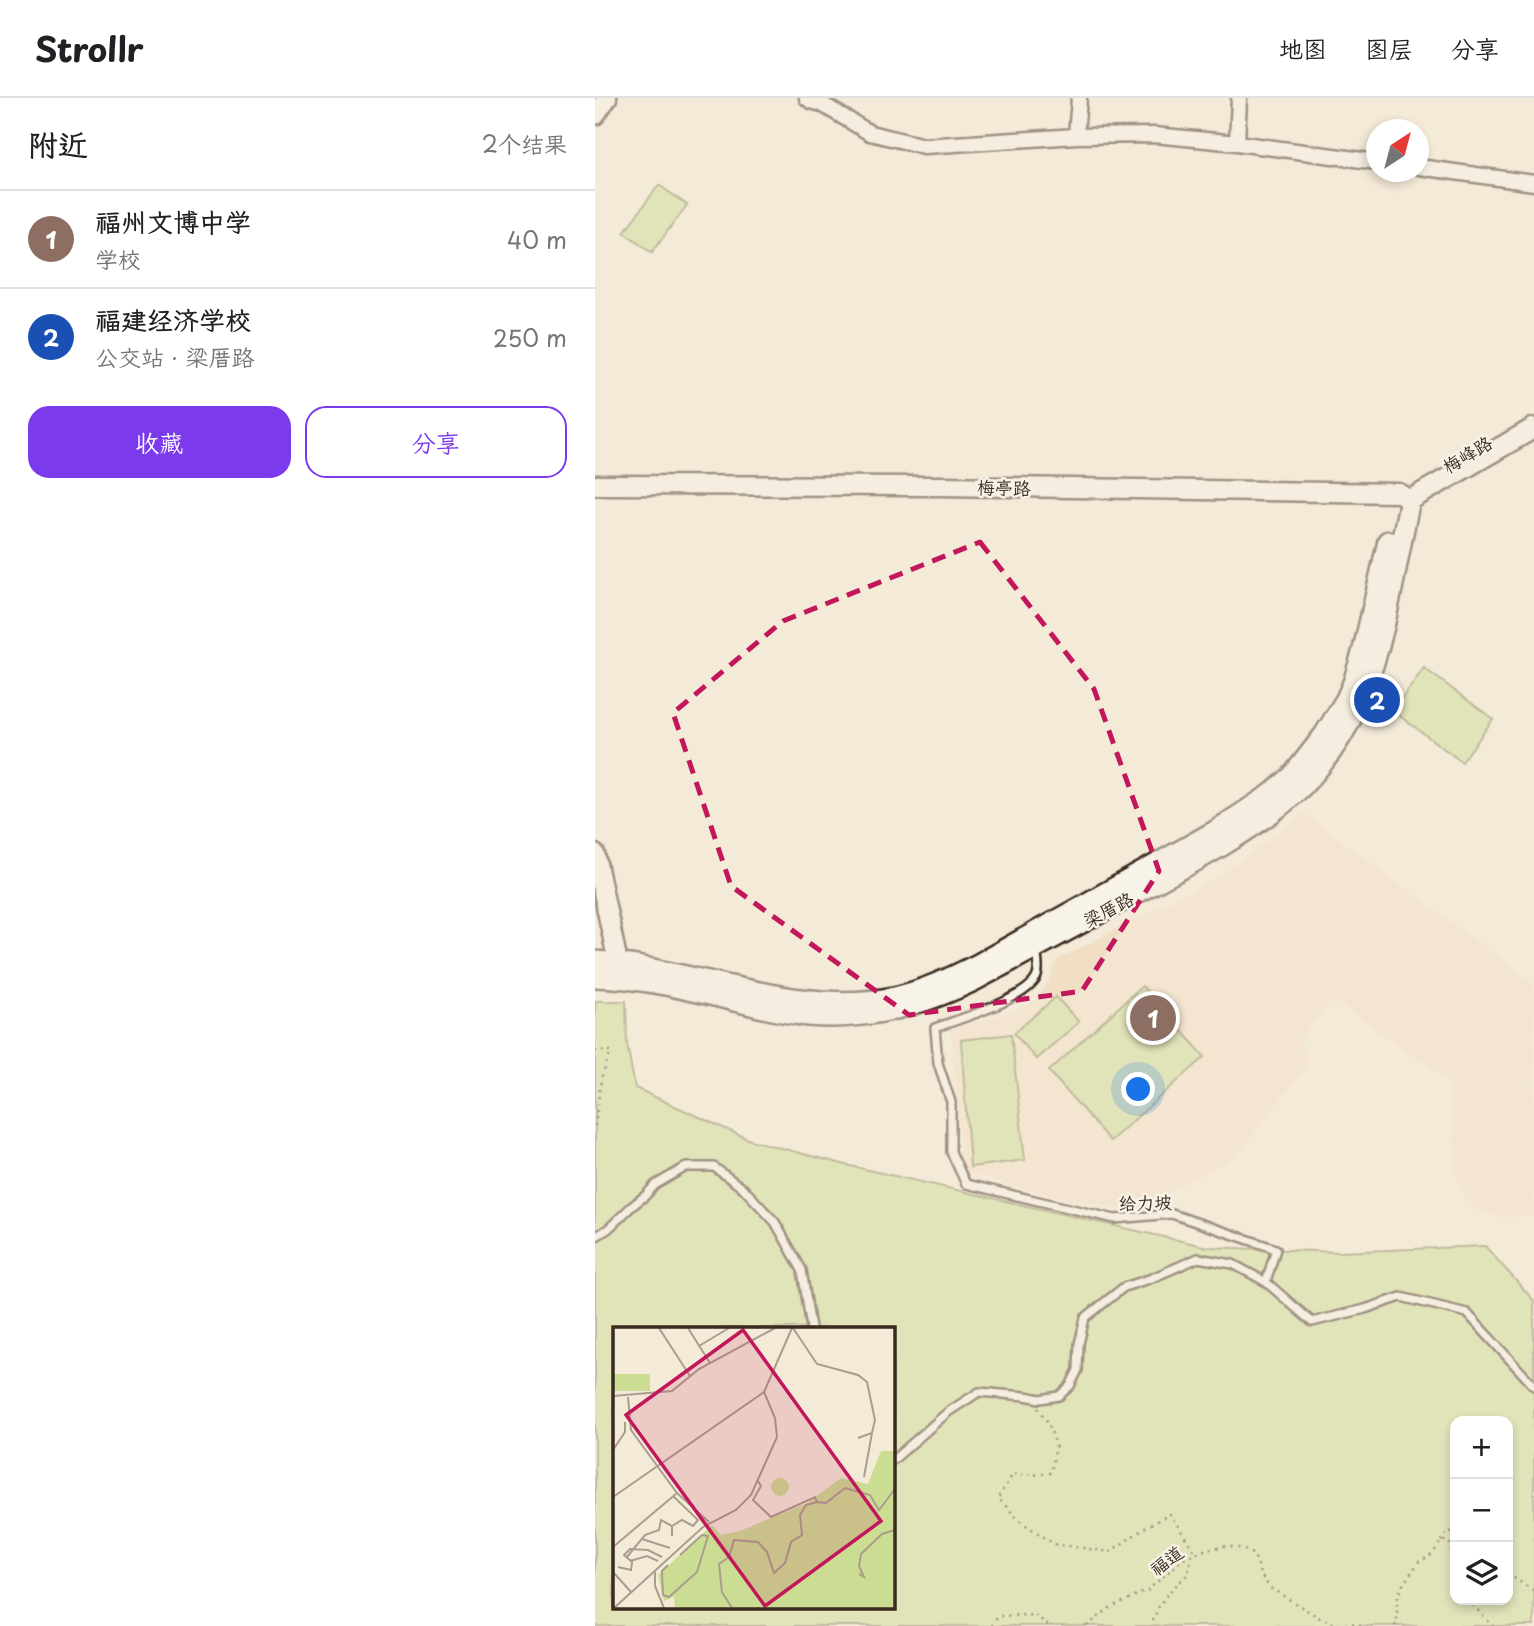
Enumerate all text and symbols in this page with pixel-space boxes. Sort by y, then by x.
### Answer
text: Strollr [35,23,144,73]
text: 地图 [1279,30,1327,66]
text: 图层 [1365,30,1413,66]
text: 分享 [1451,30,1499,66]
north arrow [1366,119,1429,182]
text: 附近 [28,121,88,166]
text: 2个结果 [482,126,567,161]
text: 福州文博中学 [95,202,251,241]
text: 1 [46,222,57,257]
text: 40 m [507,222,567,257]
text: 学校 [95,241,141,276]
text: 福建经济学校 [95,300,251,339]
text: 2 [43,320,59,355]
text: 250 m [493,320,567,355]
text: 公交站 · 梁厝路 [95,339,255,374]
button: 收藏 [28,406,291,478]
button: 分享 [305,406,567,478]
street label: 梅峰路 [1437,429,1497,479]
street label: 梅亭路 [977,473,1031,501]
pin: 2 [1354,674,1400,726]
street label: 梁厝路 [1078,884,1138,934]
pin: 1 [1130,992,1176,1044]
your location [1121,1072,1155,1106]
street label: 给力坡 [1118,1188,1172,1216]
inset map [613,1327,894,1608]
map controls [1450,1416,1513,1605]
button: + [1450,1416,1513,1479]
button: − [1450,1479,1513,1542]
street label: 福道 [1144,1538,1188,1582]
button: layers [1450,1542,1513,1605]

